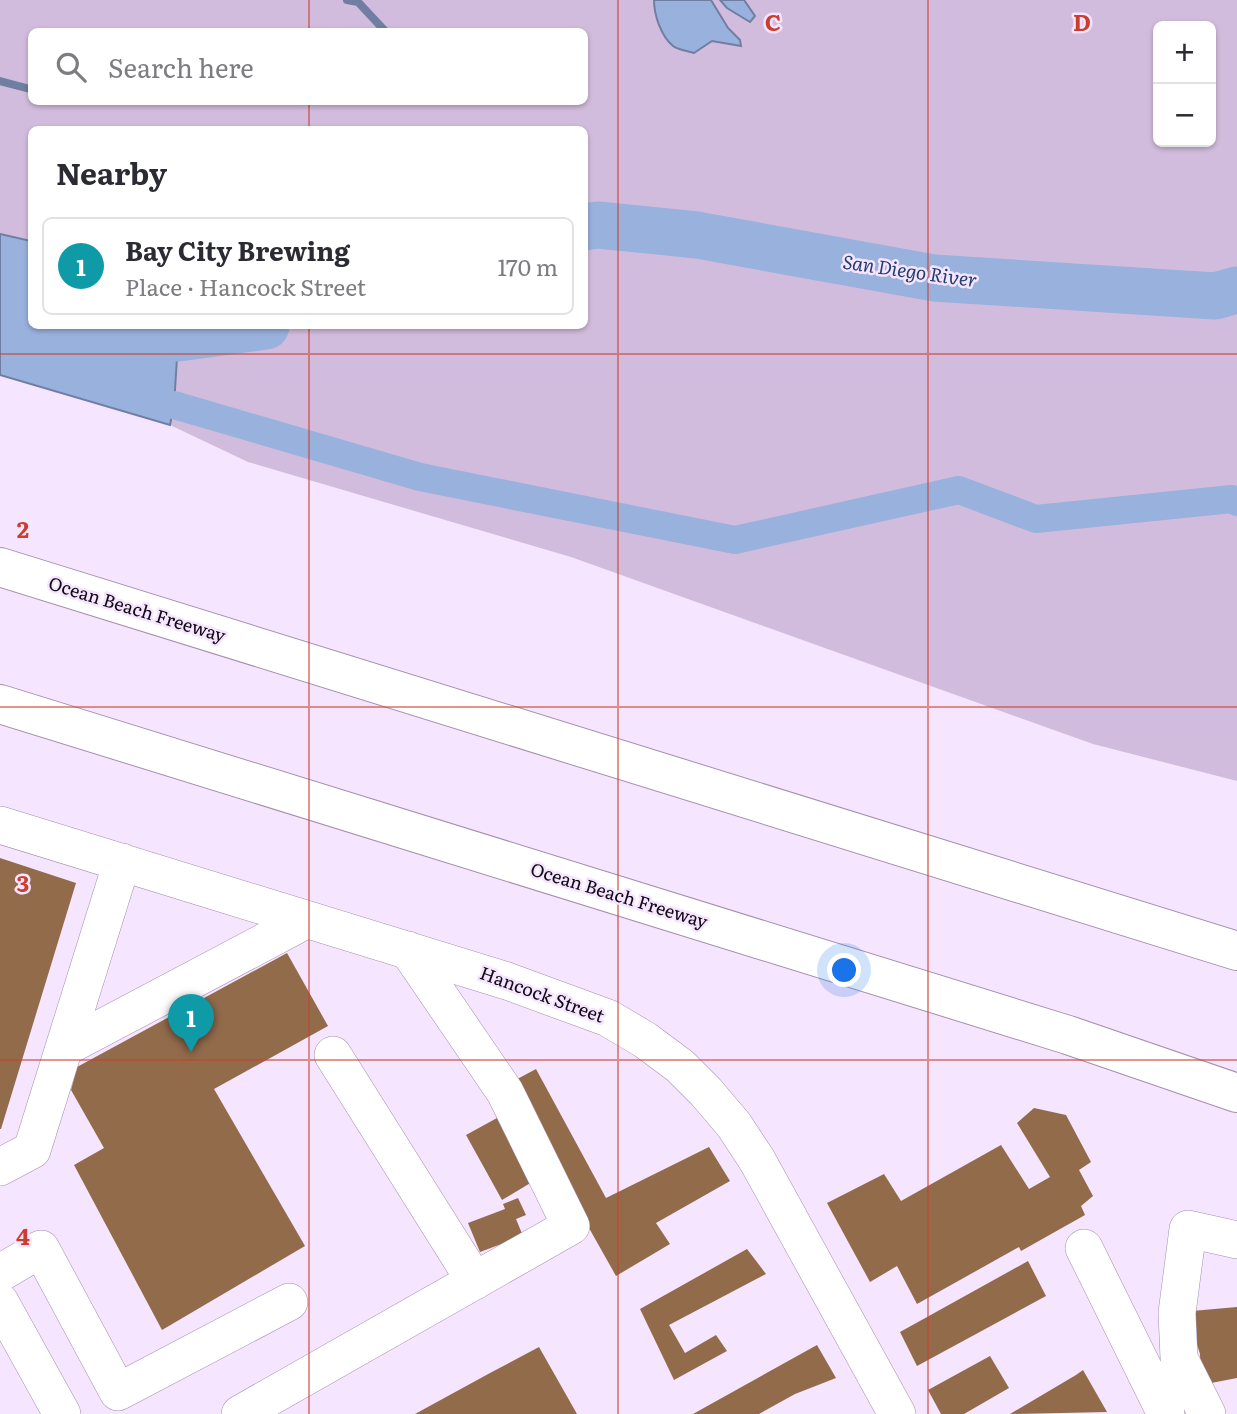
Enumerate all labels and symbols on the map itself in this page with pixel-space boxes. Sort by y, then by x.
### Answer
text: C [765,4,781,38]
text: D [1073,4,1091,38]
water label: San Diego River [841,247,979,293]
text: 2 [17,511,29,545]
street label: Ocean Beach Freeway [45,569,230,649]
street label: Ocean Beach Freeway [527,855,712,935]
text: 3 [17,865,29,899]
your location [827,953,861,987]
street label: Hancock Street [476,959,609,1029]
pin: 1 [168,994,214,1052]
text: 4 [16,1218,30,1252]

